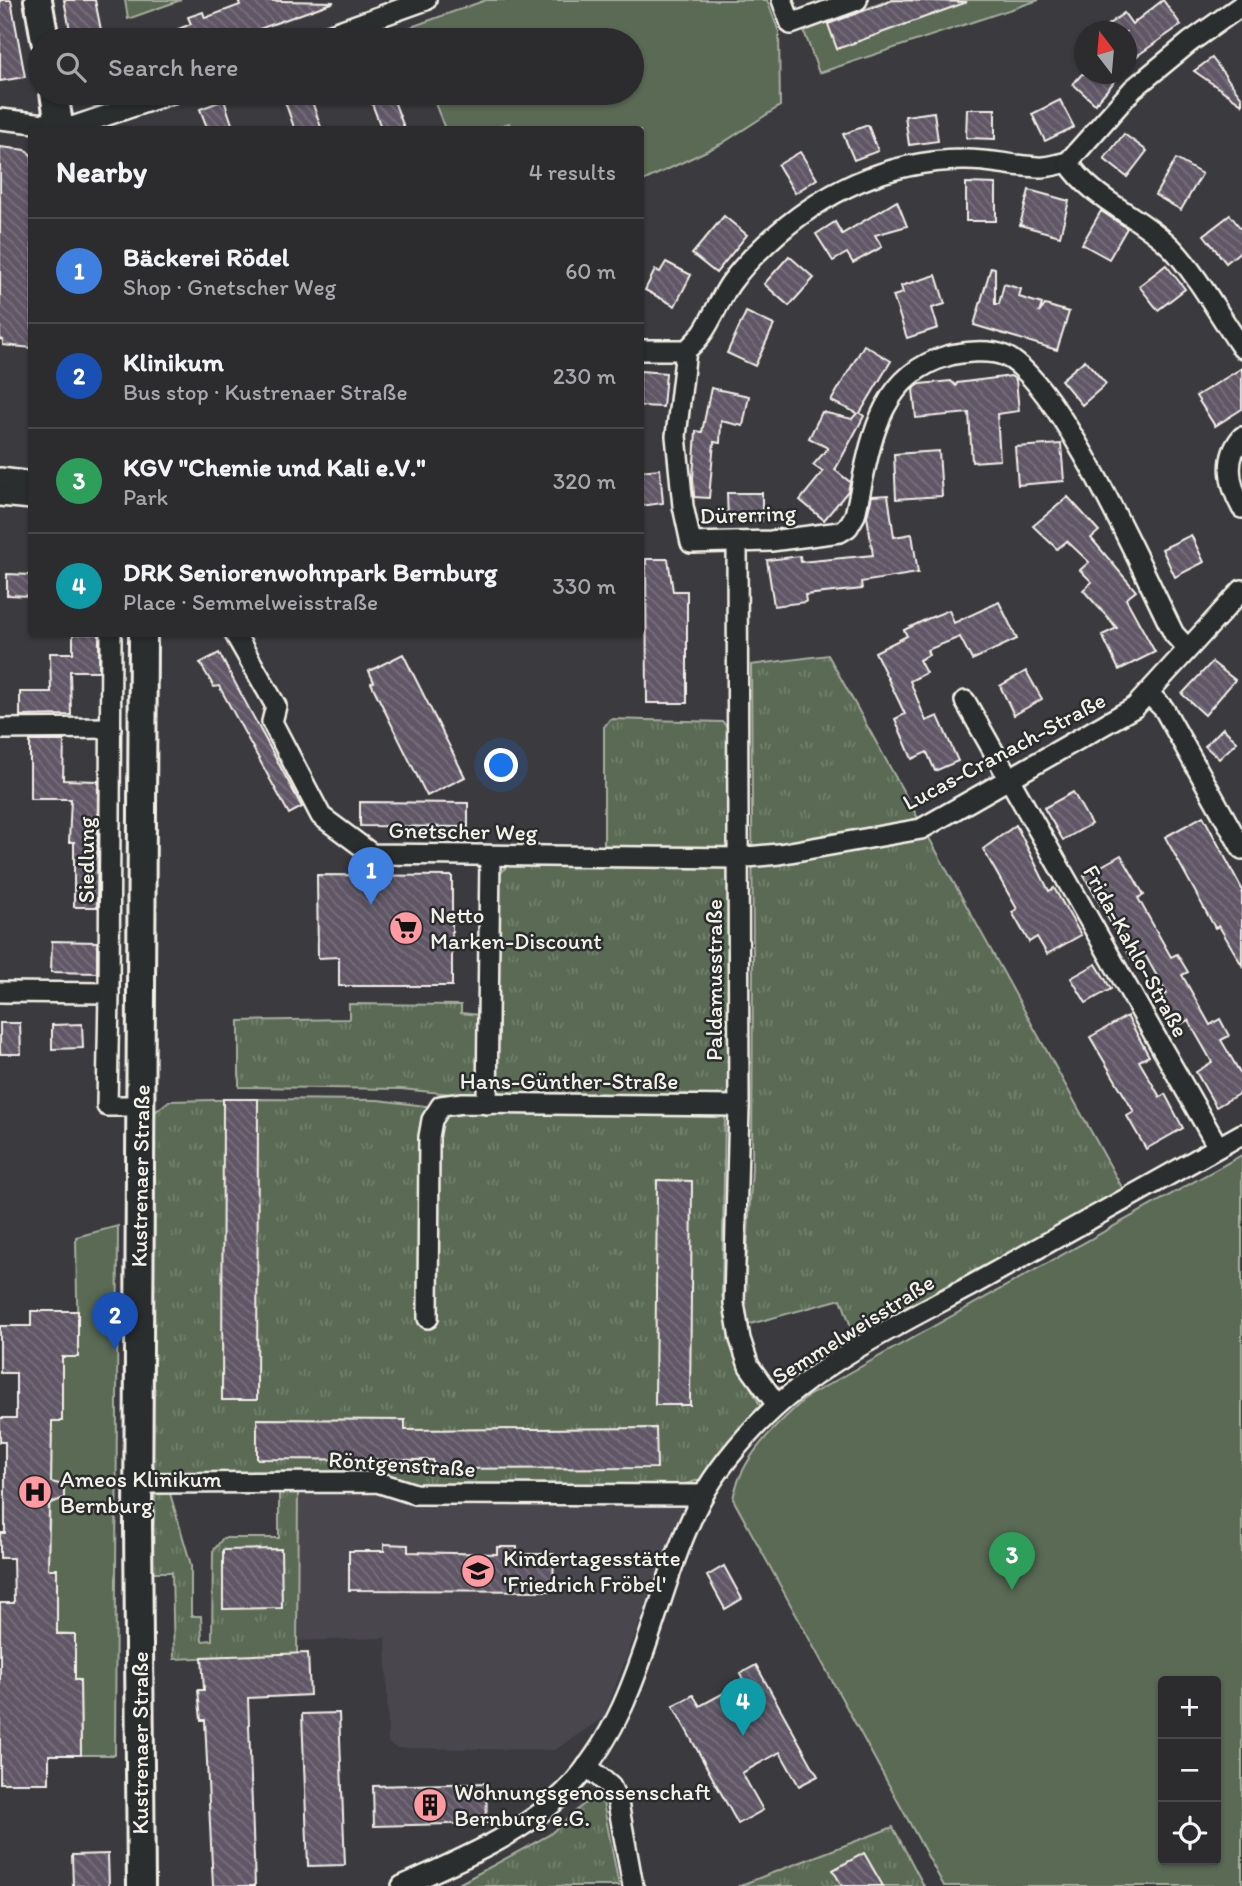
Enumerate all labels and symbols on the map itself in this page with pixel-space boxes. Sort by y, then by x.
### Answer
north arrow [1074,21,1137,84]
street label: Dürerring [699,498,797,530]
street label: Lucas-Cranach-Straße [898,686,1110,816]
your location [484,748,518,782]
street label: Gnetscher Weg [388,816,538,846]
street label: Siedlung [72,817,100,903]
pin: 1 [348,847,394,905]
street label: Frida-Kahlo-Straße [1077,860,1195,1042]
street label: Paldamusstraße [700,899,728,1061]
place label: Netto Marken-Discount [430,901,602,955]
supermarket icon: Netto Marken-Discount [387,909,425,947]
street label: Hans-Günther-Straße [460,1067,678,1095]
street label: Kustrenaer Straße [124,1084,156,1268]
street label: Semmelweisstraße [767,1268,939,1390]
pin: 2 [92,1292,138,1350]
street label: Röntgenstraße [327,1445,477,1483]
place label: Ameos Klinikum Bernburg [60,1465,222,1519]
hospital icon: Ameos Klinikum Bernburg [16,1473,54,1511]
pin: 3 [989,1532,1035,1590]
place label: Kindertagesstätte 'Friedrich Fröbel' [503,1544,681,1598]
school or university icon: Kindertagesstätte 'Friedrich Fröbel' [459,1552,497,1590]
street label: Kustrenaer Straße [126,1652,154,1834]
pin: 4 [720,1678,766,1736]
place label: Wohnungsgenossenschaft Bernburg e.G. [454,1778,711,1832]
building icon: Wohnungsgenossenschaft Bernburg e.G. [411,1786,449,1824]

